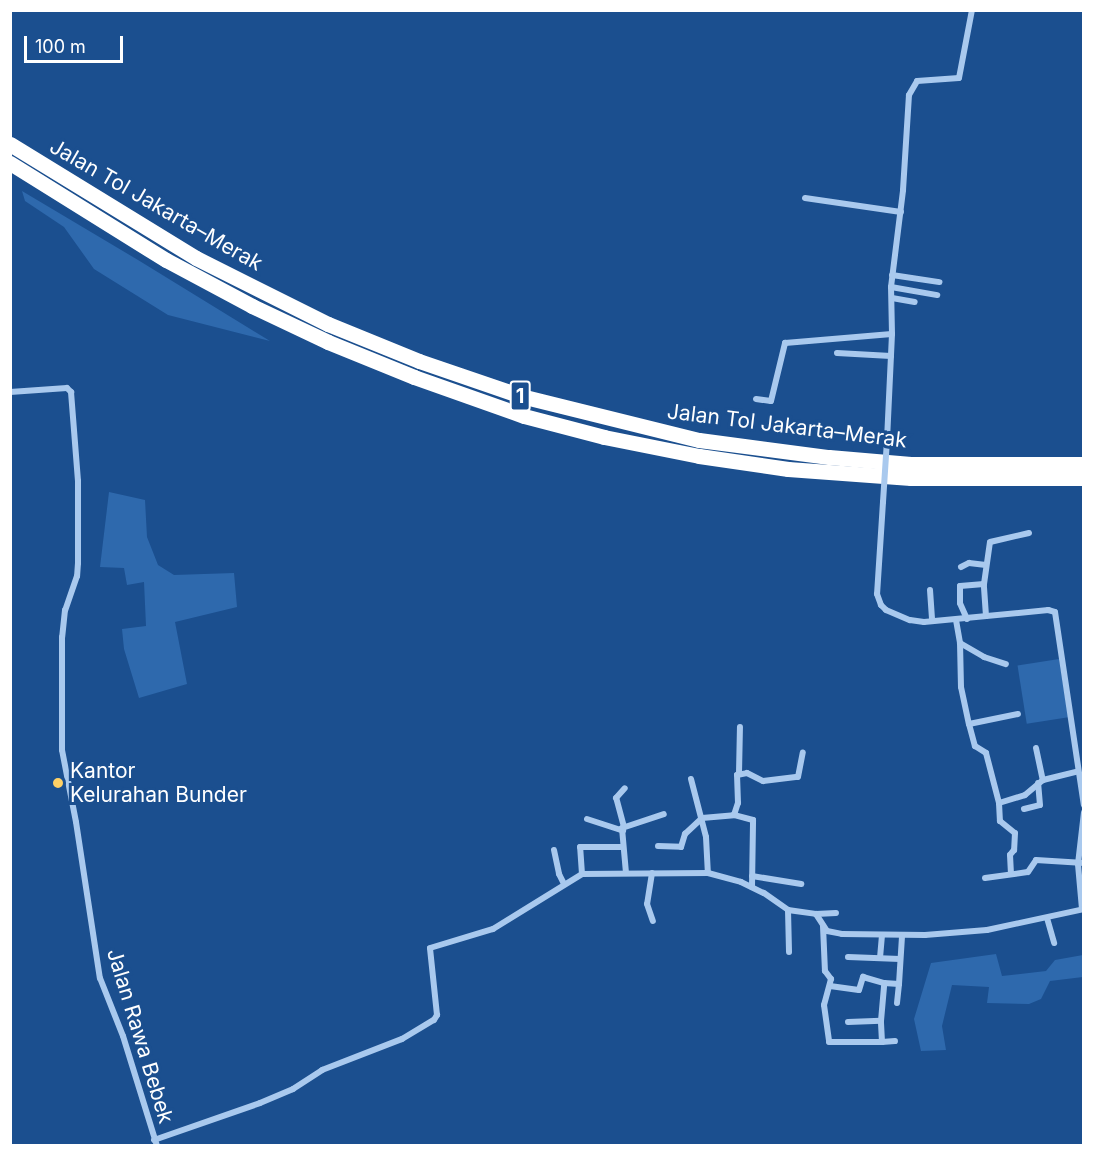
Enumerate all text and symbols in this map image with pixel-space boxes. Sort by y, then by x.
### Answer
scale bar [27,24,126,62]
text: 100 m [35,36,86,57]
street label: Jalan Tol Jakarta–Merak [45,134,267,276]
road number: 1 [510,379,530,413]
street label: Jalan Tol Jakarta–Merak [666,399,908,453]
place label: Kantor Kelurahan Bunder [70,758,247,808]
marker: Kantor Kelurahan Bunder [51,776,65,790]
street label: Jalan Rawa Bebek [101,945,179,1127]

